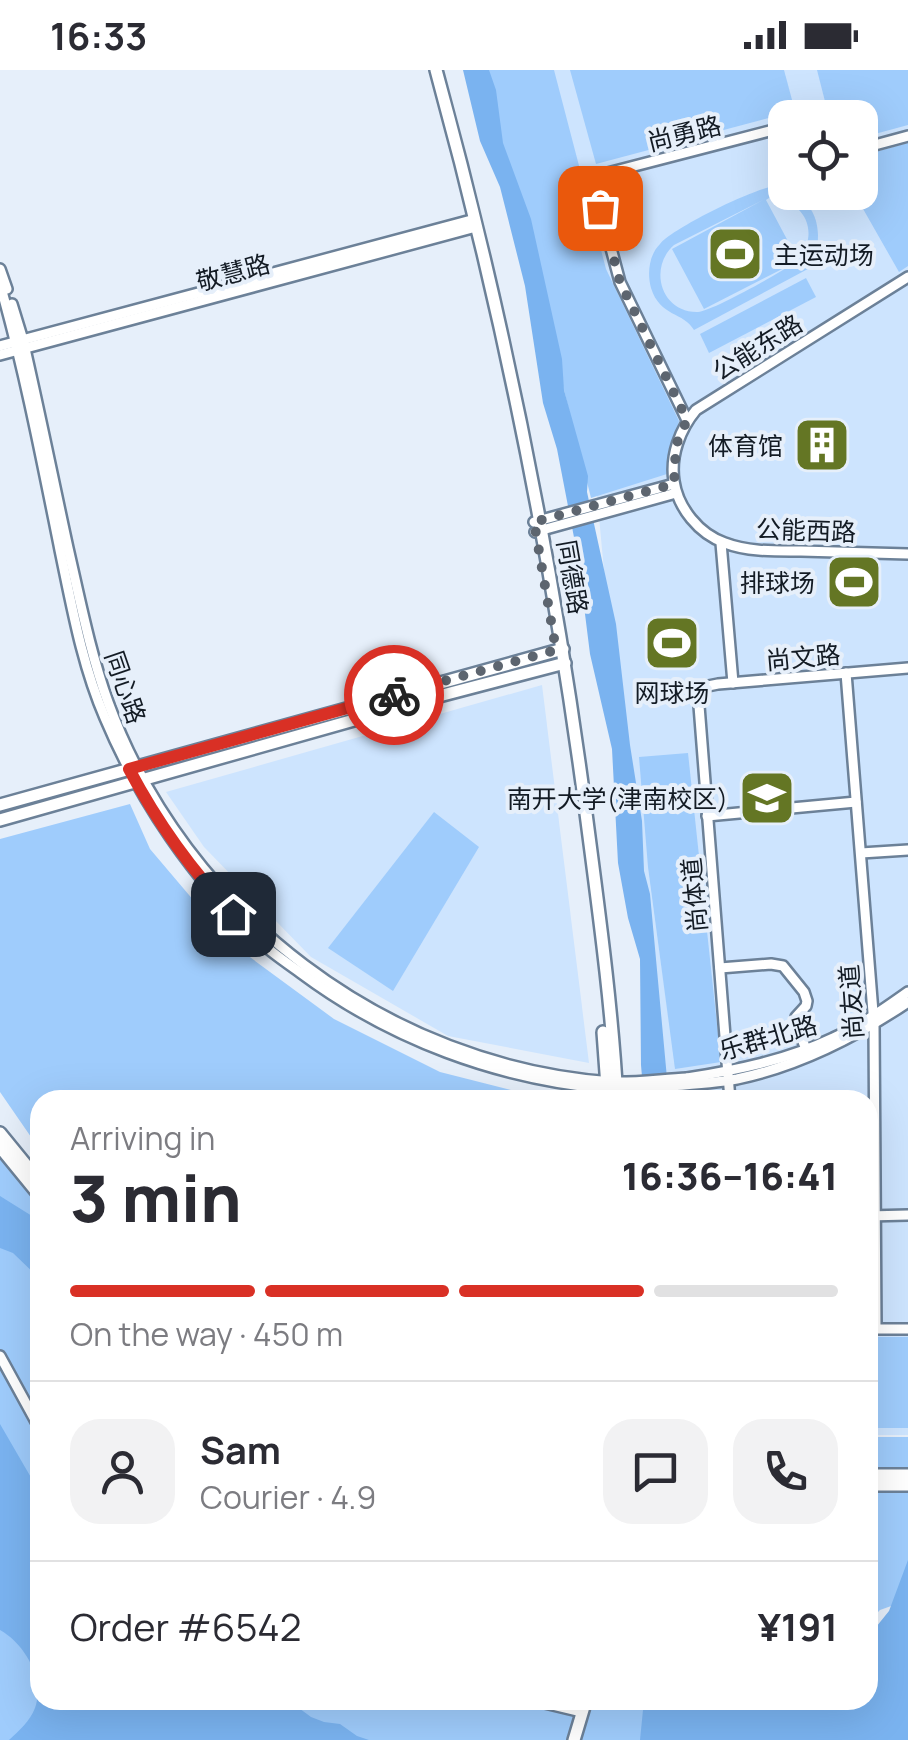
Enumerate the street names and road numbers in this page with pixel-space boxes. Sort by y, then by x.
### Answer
street label: 尚勇路 [643,107,725,159]
street label: 敬慧路 [192,245,274,299]
street label: 公能东路 [705,306,809,388]
street label: 公能西路 [755,511,857,549]
street label: 同德路 [549,537,597,617]
street label: 尚文路 [764,636,842,678]
street label: 同心路 [97,646,155,728]
street label: 尚体道 [673,856,715,934]
street label: 尚友道 [831,963,871,1041]
street label: 乐群北路 [715,1006,821,1068]

